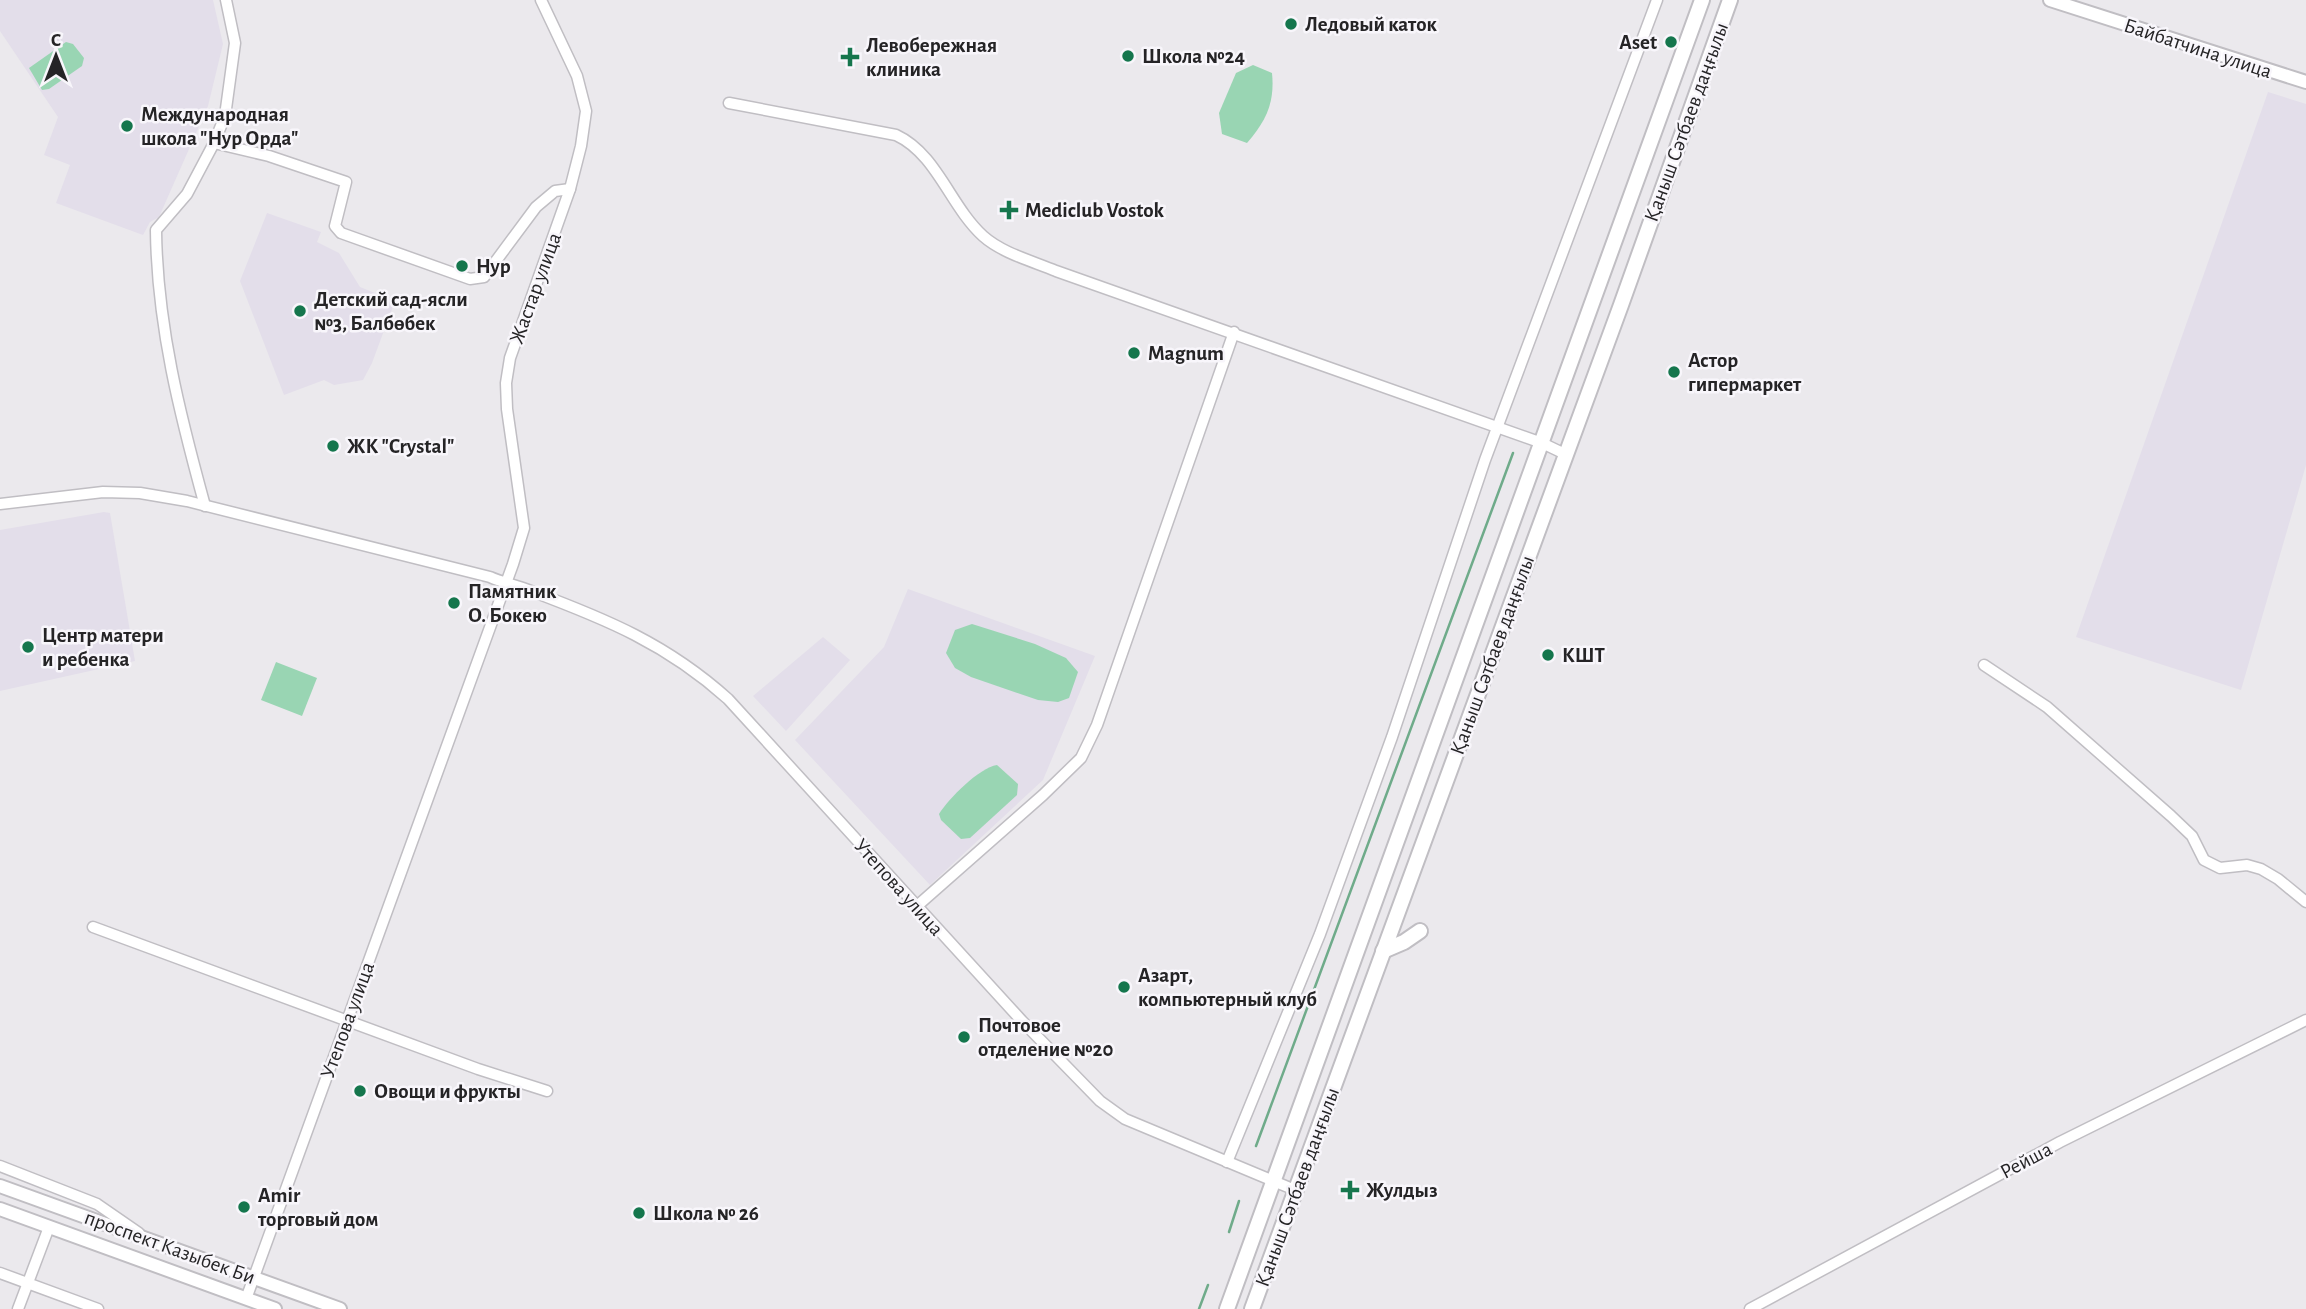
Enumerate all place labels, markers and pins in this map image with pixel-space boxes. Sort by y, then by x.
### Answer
place label: Ледовый каток [1305,14,1437,35]
marker: Ледовый каток [1283,16,1299,32]
place label: Aset [1619,32,1657,53]
marker: Aset [1663,34,1679,50]
place label: Левобережная клиника [866,35,997,80]
place label: Школа №24 [1142,46,1245,67]
marker: Левобережная клиника [840,47,860,67]
marker: Школа №24 [1120,48,1136,64]
place label: Международная школа "Нур Орда" [141,104,298,149]
marker: Международная школа "Нур Орда" [119,118,135,134]
marker: Mediclub Vostok [999,200,1019,220]
place label: Mediclub Vostok [1025,200,1165,221]
place label: Нур [476,256,511,277]
marker: Нур [454,258,470,274]
place label: Детский сад-ясли №3, Балбөбек [314,289,468,334]
marker: Детский сад-ясли №3, Балбөбек [292,303,308,319]
place label: Magnum [1148,343,1224,364]
marker: Magnum [1126,345,1142,361]
place label: Астор гипермаркет [1688,350,1802,395]
marker: Астор гипермаркет [1666,364,1682,380]
place label: ЖК "Crystal" [347,436,454,457]
marker: ЖК "Crystal" [325,438,341,454]
place label: Памятник О. Бокею [468,581,557,626]
marker: Памятник О. Бокею [446,595,462,611]
place label: Центр матери и ребенка [42,625,164,670]
marker: Центр матери и ребенка [20,639,36,655]
place label: КШТ [1562,645,1606,666]
marker: КШТ [1540,647,1556,663]
place label: Азарт, компьютерный клуб [1138,965,1317,1010]
marker: Азарт, компьютерный клуб [1116,979,1132,995]
place label: Почтовое отделение №20 [978,1015,1113,1060]
marker: Почтовое отделение №20 [956,1029,972,1045]
place label: Овощи и фрукты [374,1081,521,1102]
marker: Овощи и фрукты [352,1083,368,1099]
marker: Жулдыз [1340,1180,1360,1200]
place label: Жулдыз [1366,1180,1438,1201]
place label: Amir торговый дом [257,1185,379,1230]
marker: Amir торговый дом [236,1199,252,1215]
place label: Школа № 26 [653,1203,759,1224]
marker: Школа № 26 [631,1205,647,1221]

